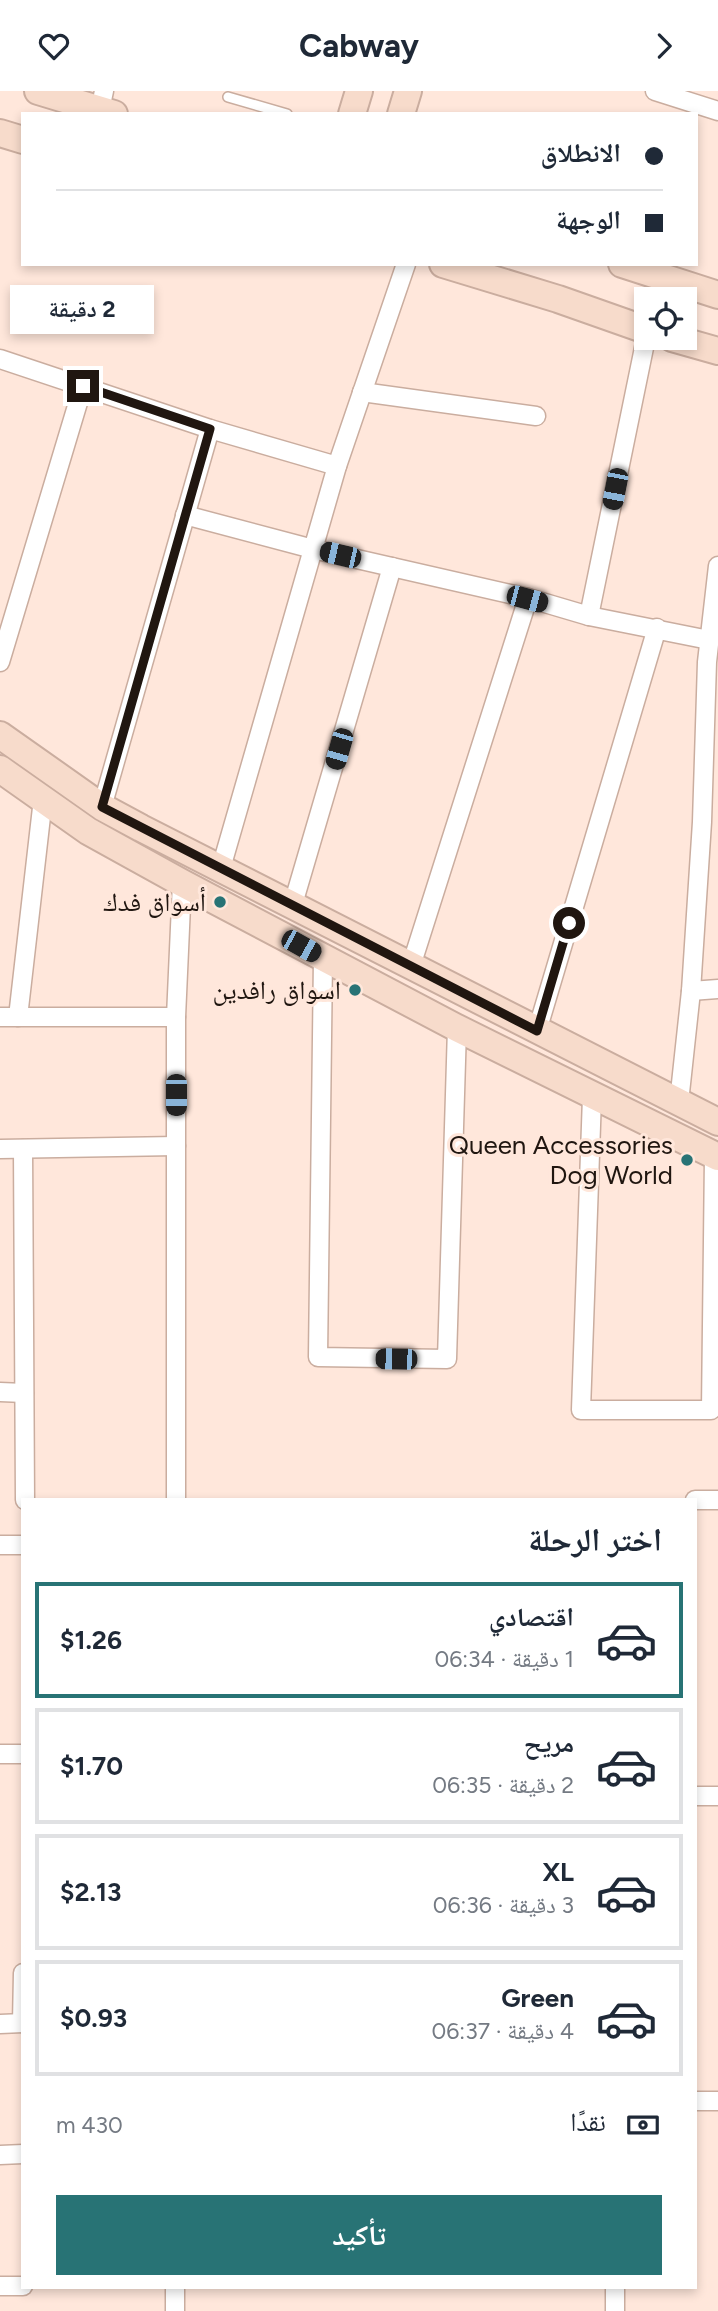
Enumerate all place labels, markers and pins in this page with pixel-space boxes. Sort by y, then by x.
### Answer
place label: أسواق فدك [103,886,206,918]
marker: أسواق فدك [212,894,228,910]
place label: اسواق رافدين [213,974,341,1006]
marker: اسواق رافدين [347,982,363,998]
place label: Queen Accessories Dog World [449,1129,673,1191]
marker: Queen Accessories Dog World [679,1152,695,1168]

